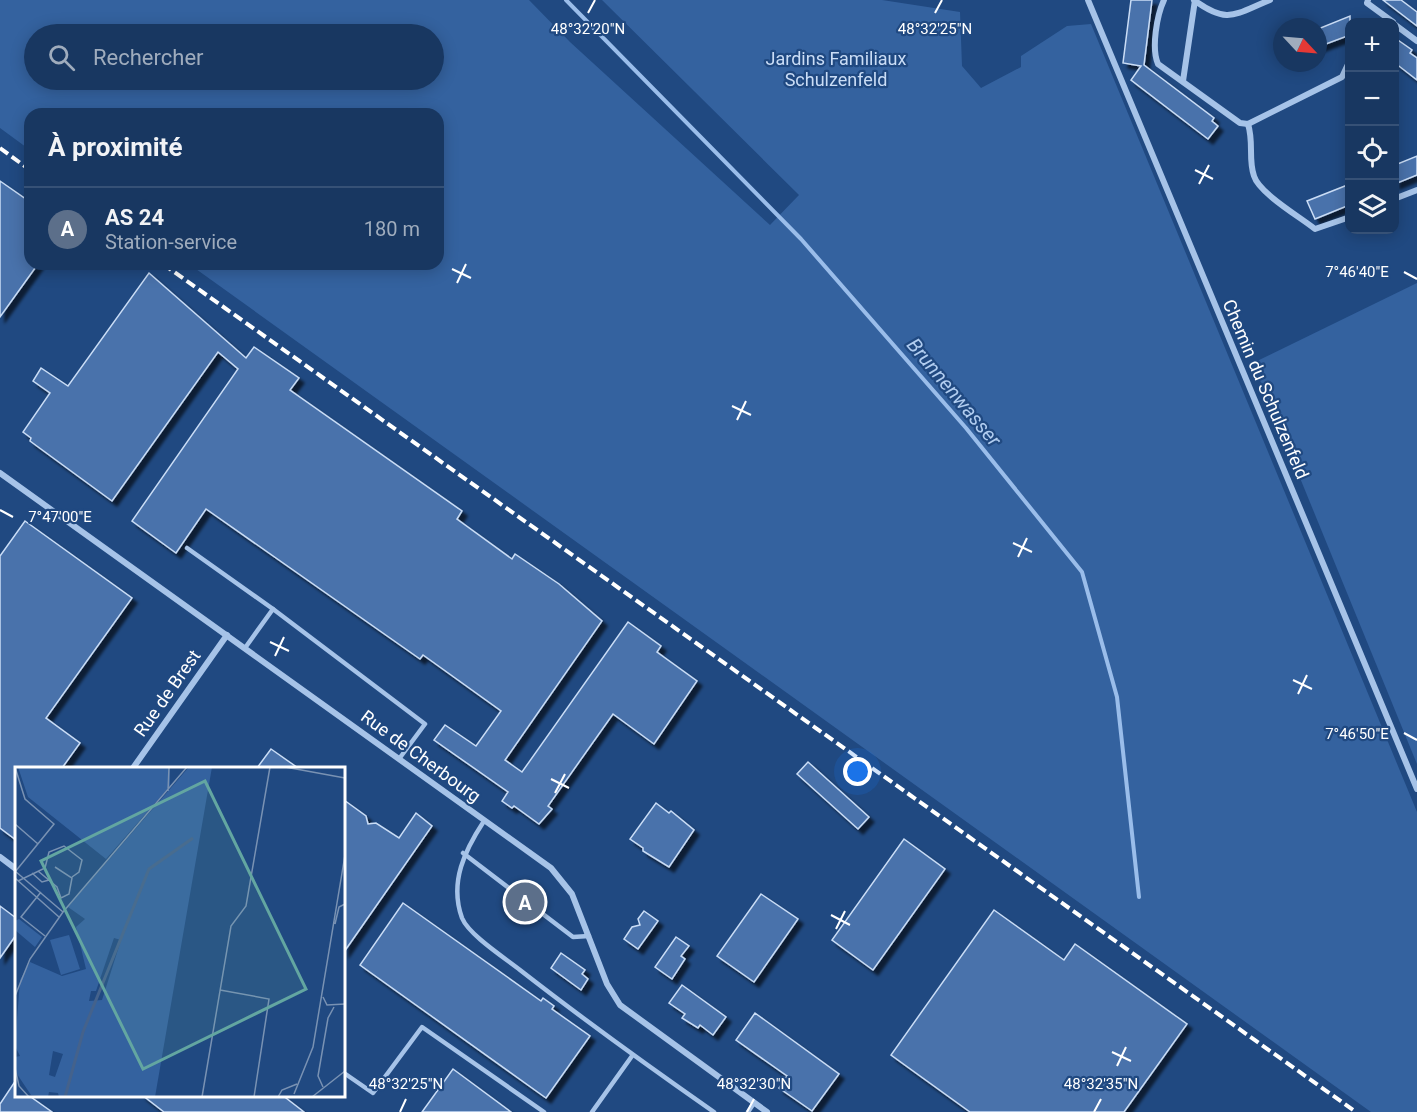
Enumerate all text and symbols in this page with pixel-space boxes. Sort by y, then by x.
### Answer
north arrow [1273,18,1327,72]
map controls [1345,18,1399,234]
button: + [1345,18,1399,72]
text: 48°32'20"N [551,20,625,38]
text: 48°32'25"N [898,20,972,38]
search box [24,24,444,90]
icon: search [45,41,78,74]
text: Rechercher [93,45,204,70]
park label: Jardins Familiaux Schulzenfeld [766,48,907,90]
button: − [1345,72,1399,126]
button: locate [1345,126,1399,180]
text: À proximité [48,132,182,162]
button: layers [1345,180,1399,234]
text: AS 24 [105,205,164,230]
text: A [61,217,74,241]
text: 180 m [364,217,420,241]
text: Station-service [105,230,237,254]
text: 7°46'40"E [1325,263,1389,281]
street label: Chemin du Schulzenfeld [1219,296,1313,482]
water label: Brunnenwasser [902,333,1007,452]
text: 7°47'00"E [28,508,92,526]
street label: Rue de Brest [129,645,205,740]
street label: Rue de Cherbourg [357,706,485,806]
text: 7°46'50"E [1325,725,1389,743]
your location [843,757,872,786]
inset map [15,767,345,1097]
pin: A [506,880,544,924]
text: 48°32'25"N [369,1075,443,1093]
text: 48°32'30"N [717,1075,791,1093]
text: 48°32'35"N [1064,1075,1138,1093]

